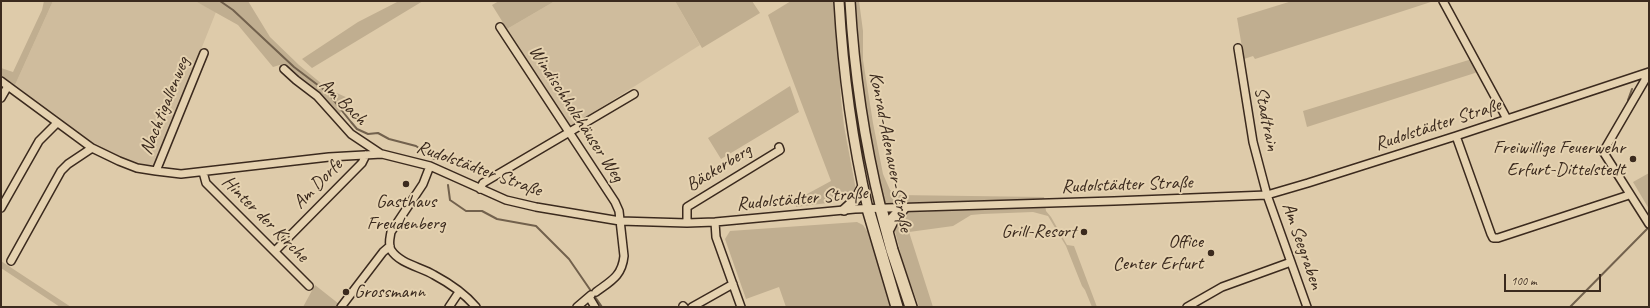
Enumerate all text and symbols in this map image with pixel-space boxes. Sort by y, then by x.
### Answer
street label: Windischholzhäuser Weg [523,41,629,187]
street label: Nachtigallenweg [135,54,195,158]
street label: Konrad-Adenauer-Straße [863,70,917,234]
street label: Am Bach [314,74,372,130]
street label: Stadtrain [1249,85,1283,153]
street label: Rudolstädter Straße [1372,94,1504,156]
street label: Rudolstädter Straße [413,136,545,202]
place label: Freiwillige Feuerwehr Erfurt-Dittelstedt [1493,137,1625,181]
street label: Bäckerberg [682,139,756,197]
street label: Am Dorfe [289,154,347,214]
marker: Freiwillige Feuerwehr Erfurt-Dittelstedt [1628,154,1638,164]
street label: Hinter der Kirche [217,171,313,267]
street label: Rudolstädter Straße [1061,171,1193,199]
marker: Gasthaus Freudenberg [401,179,411,189]
street label: Rudolstädter Straße [736,182,868,216]
place label: Gasthaus Freudenberg [367,191,445,235]
street label: Am Seegraben [1277,200,1327,292]
place label: Grill-Resort [1001,221,1076,243]
marker: Grill-Resort [1079,227,1089,237]
place label: Office Center Erfurt [1113,231,1203,275]
marker: Office Center Erfurt [1206,248,1216,258]
scale bar [1506,266,1603,292]
text: 100 m [1511,273,1537,289]
place label: Grossmann [354,281,425,303]
marker: Grossmann [341,287,351,297]

